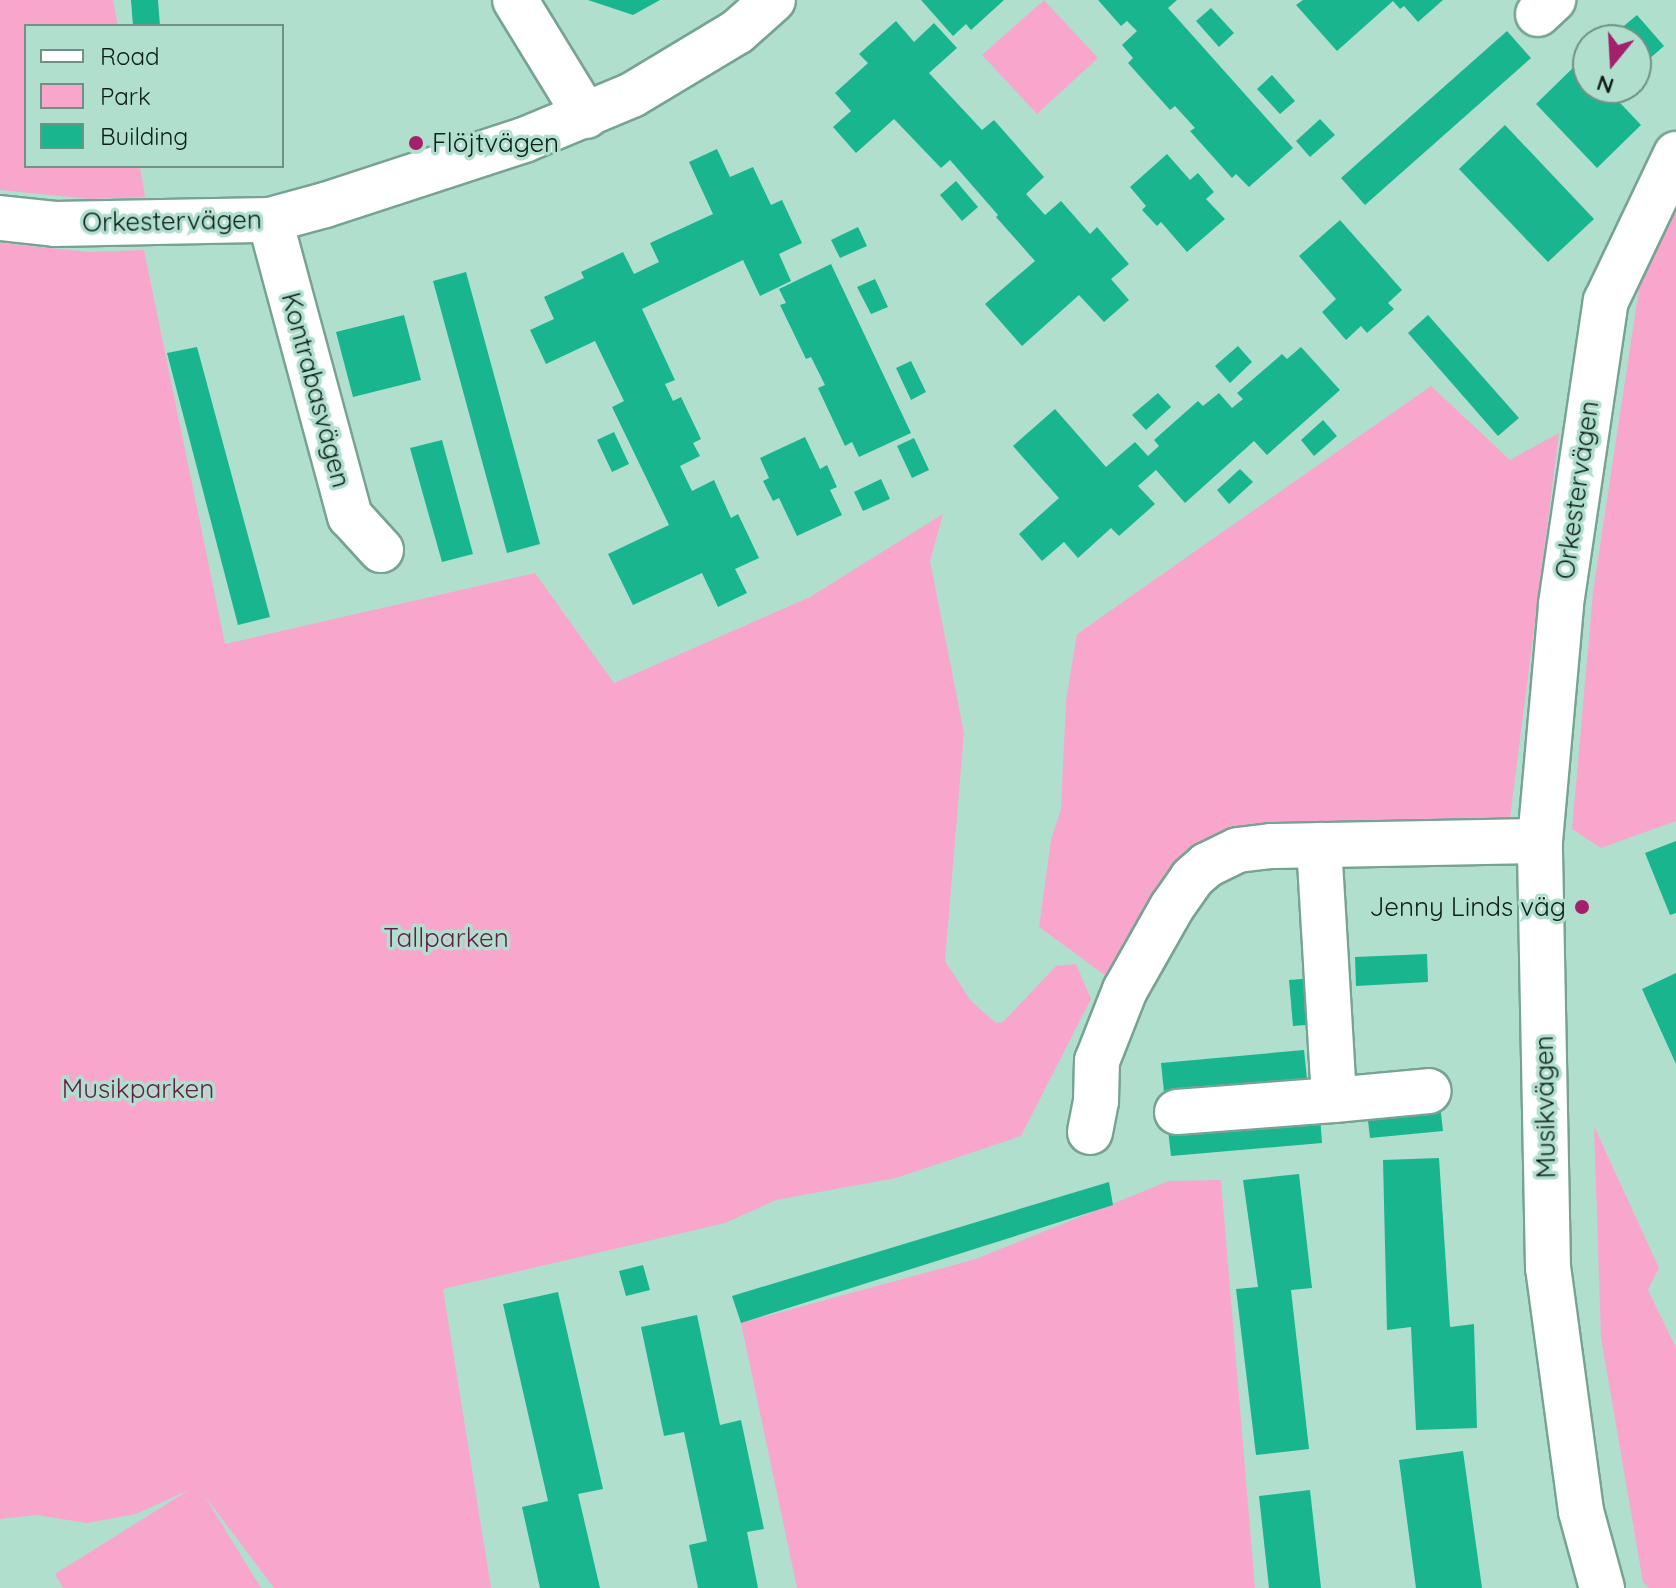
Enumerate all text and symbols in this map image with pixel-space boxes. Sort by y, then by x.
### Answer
legend [24,24,284,168]
north arrow [1572,24,1652,104]
text: Road [100,41,160,71]
text: N [1593,69,1617,101]
text: Park [100,81,151,111]
text: Building [100,121,188,151]
place label: Flöjtvägen [432,127,559,159]
marker: Flöjtvägen [407,134,425,152]
street label: Orkestervägen [82,204,262,238]
street label: Kontrabasvägen [275,289,357,491]
street label: Orkestervägen [1549,399,1605,581]
place label: Jenny Linds väg [1369,891,1566,923]
marker: Jenny Linds väg [1573,898,1591,916]
park label: Tallparken [383,922,509,954]
street label: Musikvägen [1528,1035,1562,1179]
park label: Musikparken [62,1073,214,1105]

